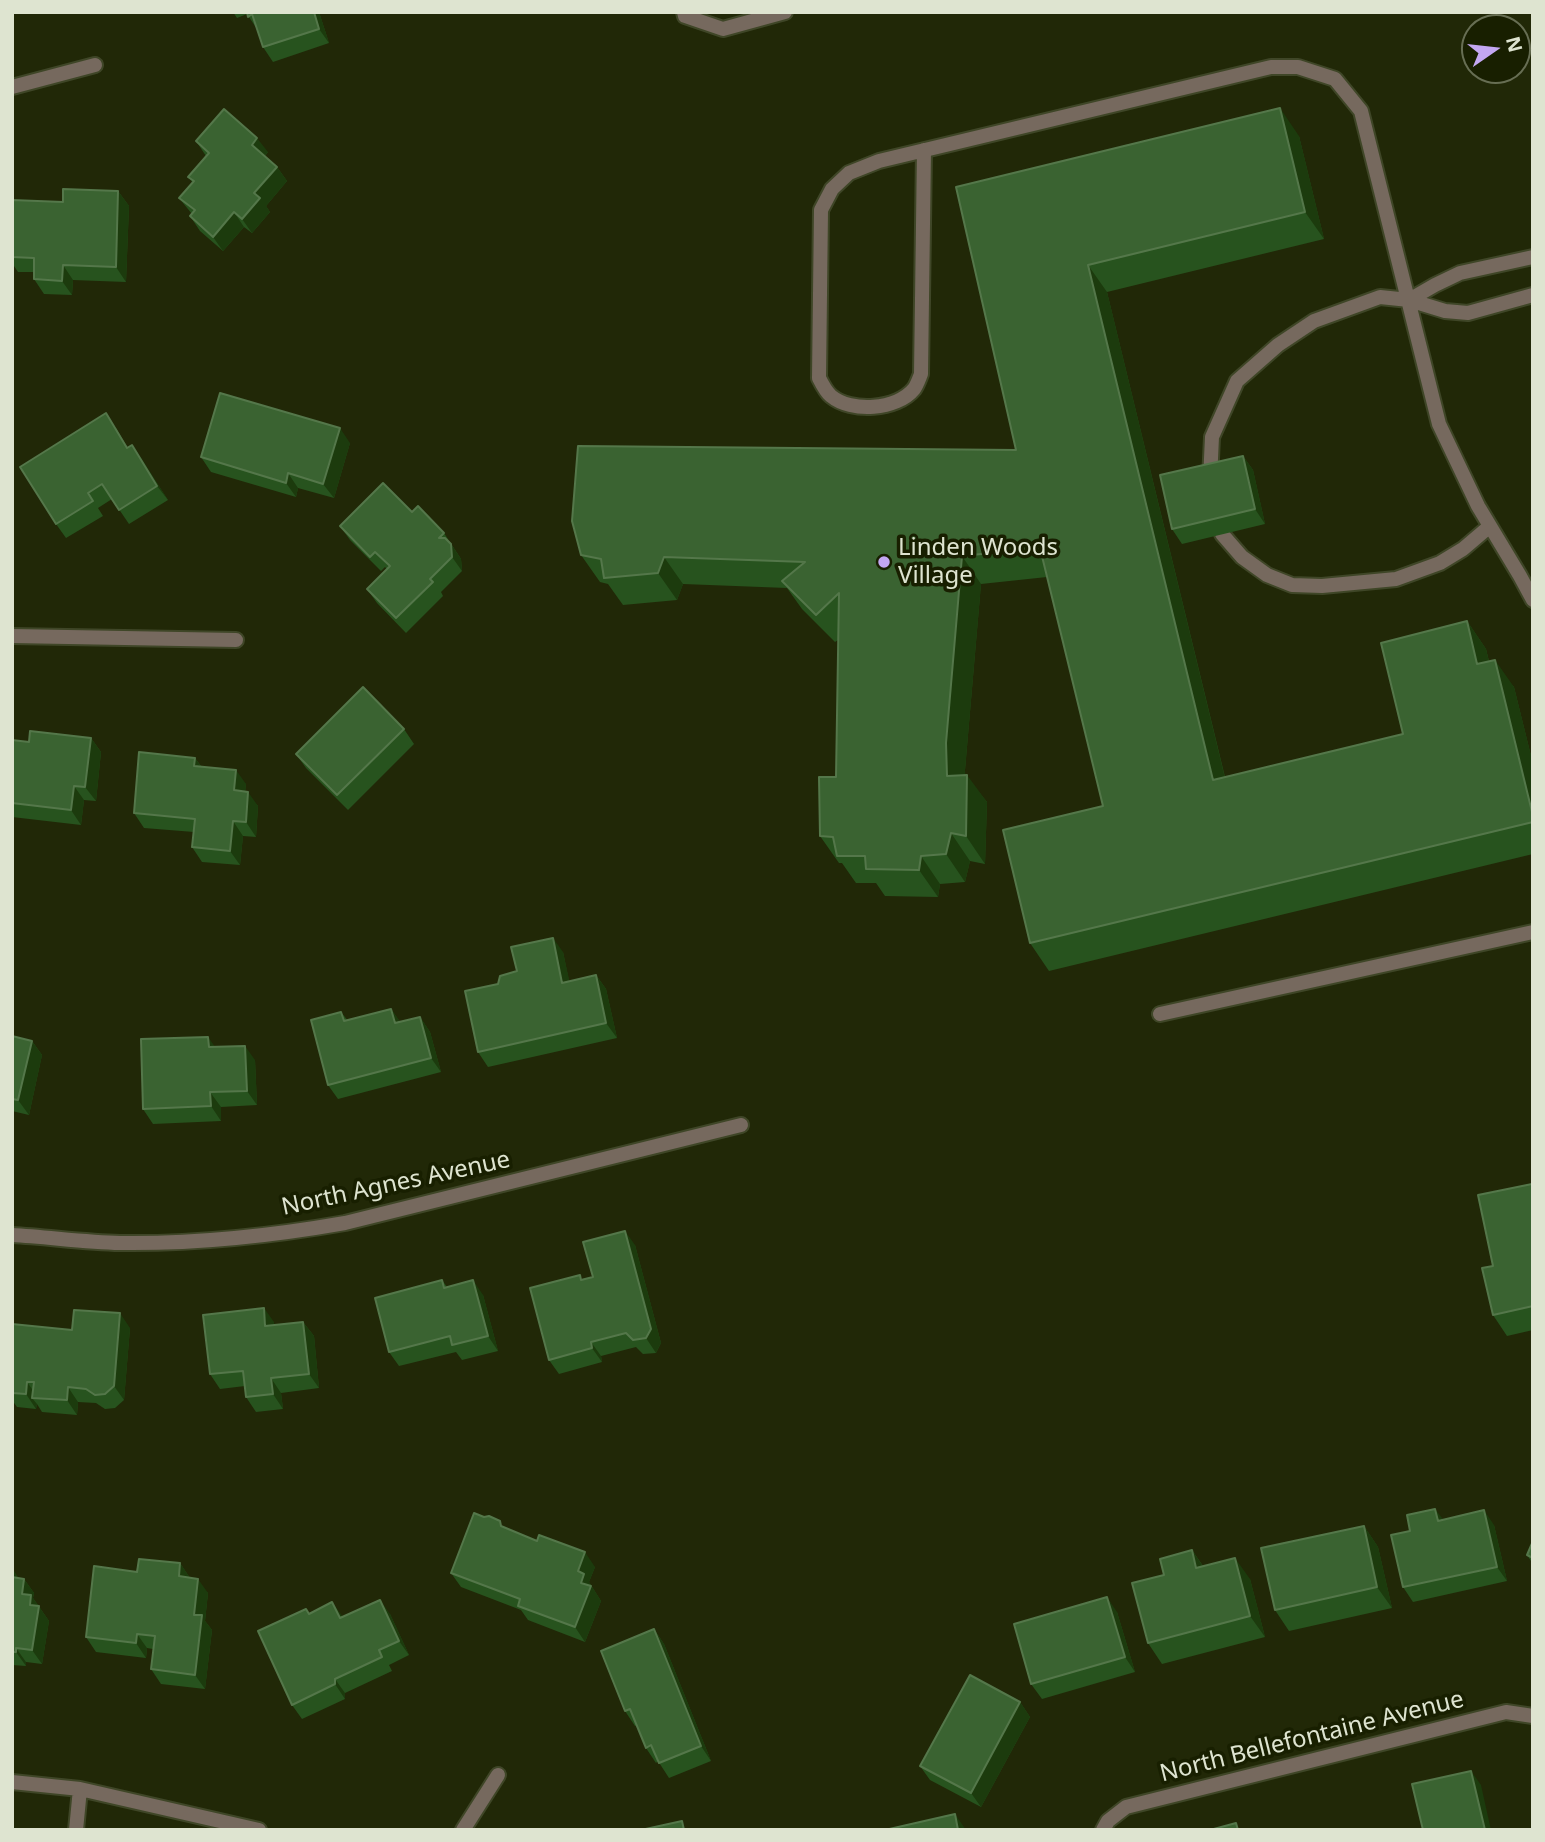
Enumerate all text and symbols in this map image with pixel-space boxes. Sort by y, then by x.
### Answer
north arrow [1461,14,1531,84]
text: N [1500,34,1529,55]
place label: Linden Woods Village [898,534,1058,590]
marker: Linden Woods Village [876,554,892,570]
street label: North Agnes Avenue [279,1146,513,1222]
street label: North Bellefontaine Avenue [1157,1685,1467,1789]

